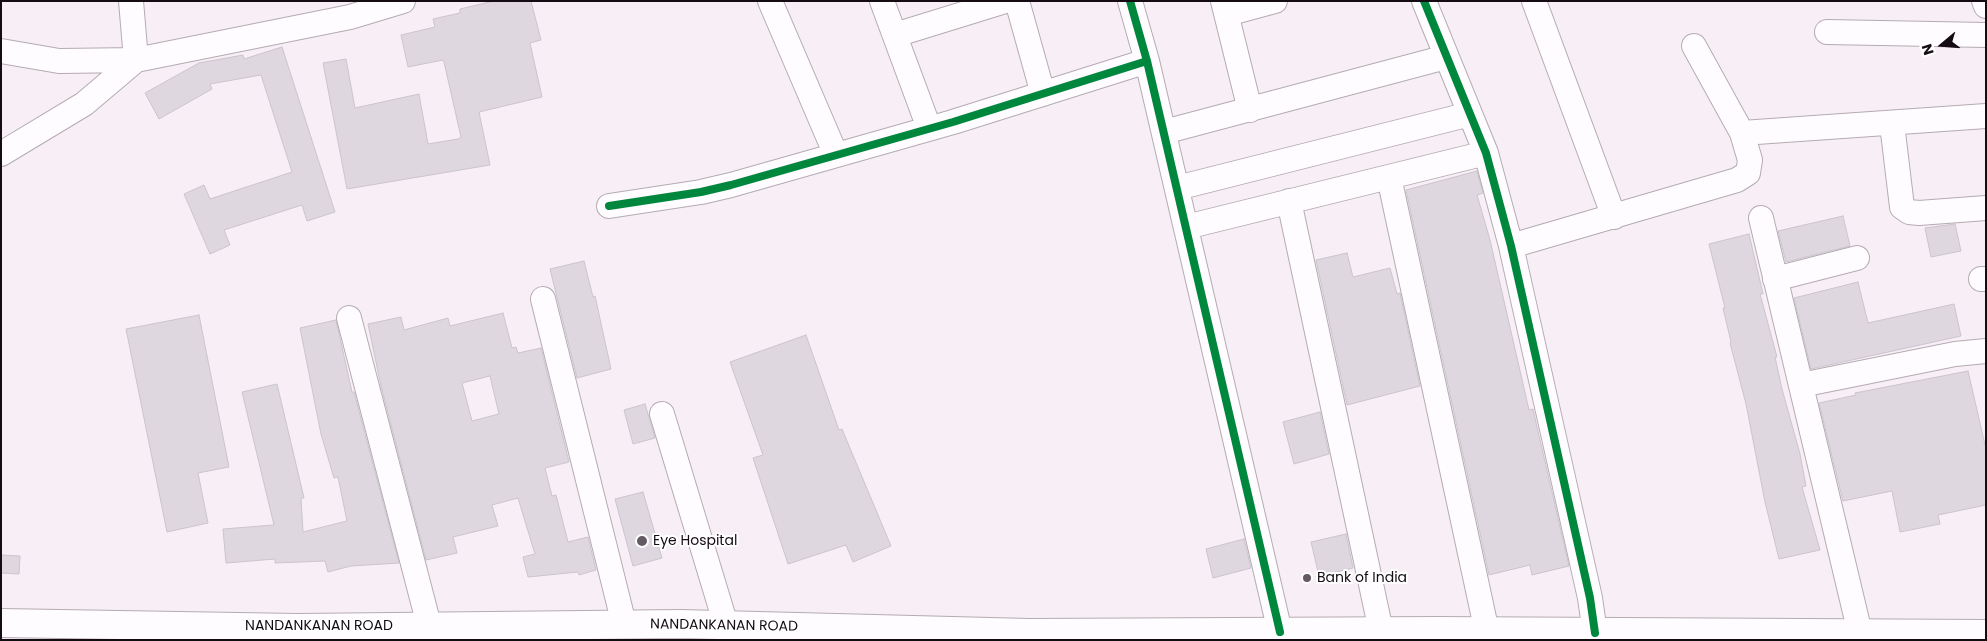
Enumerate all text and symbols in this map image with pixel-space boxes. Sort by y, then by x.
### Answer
north arrow [1917,20,1967,70]
text: N [1917,42,1939,58]
place label: Eye Hospital [653,533,737,549]
marker: Eye Hospital [635,534,649,548]
place label: Bank of India [1317,570,1407,586]
marker: Bank of India [1301,572,1313,584]
street label: NANDANKANAN ROAD [650,616,798,636]
street label: NANDANKANAN ROAD [245,618,393,634]

